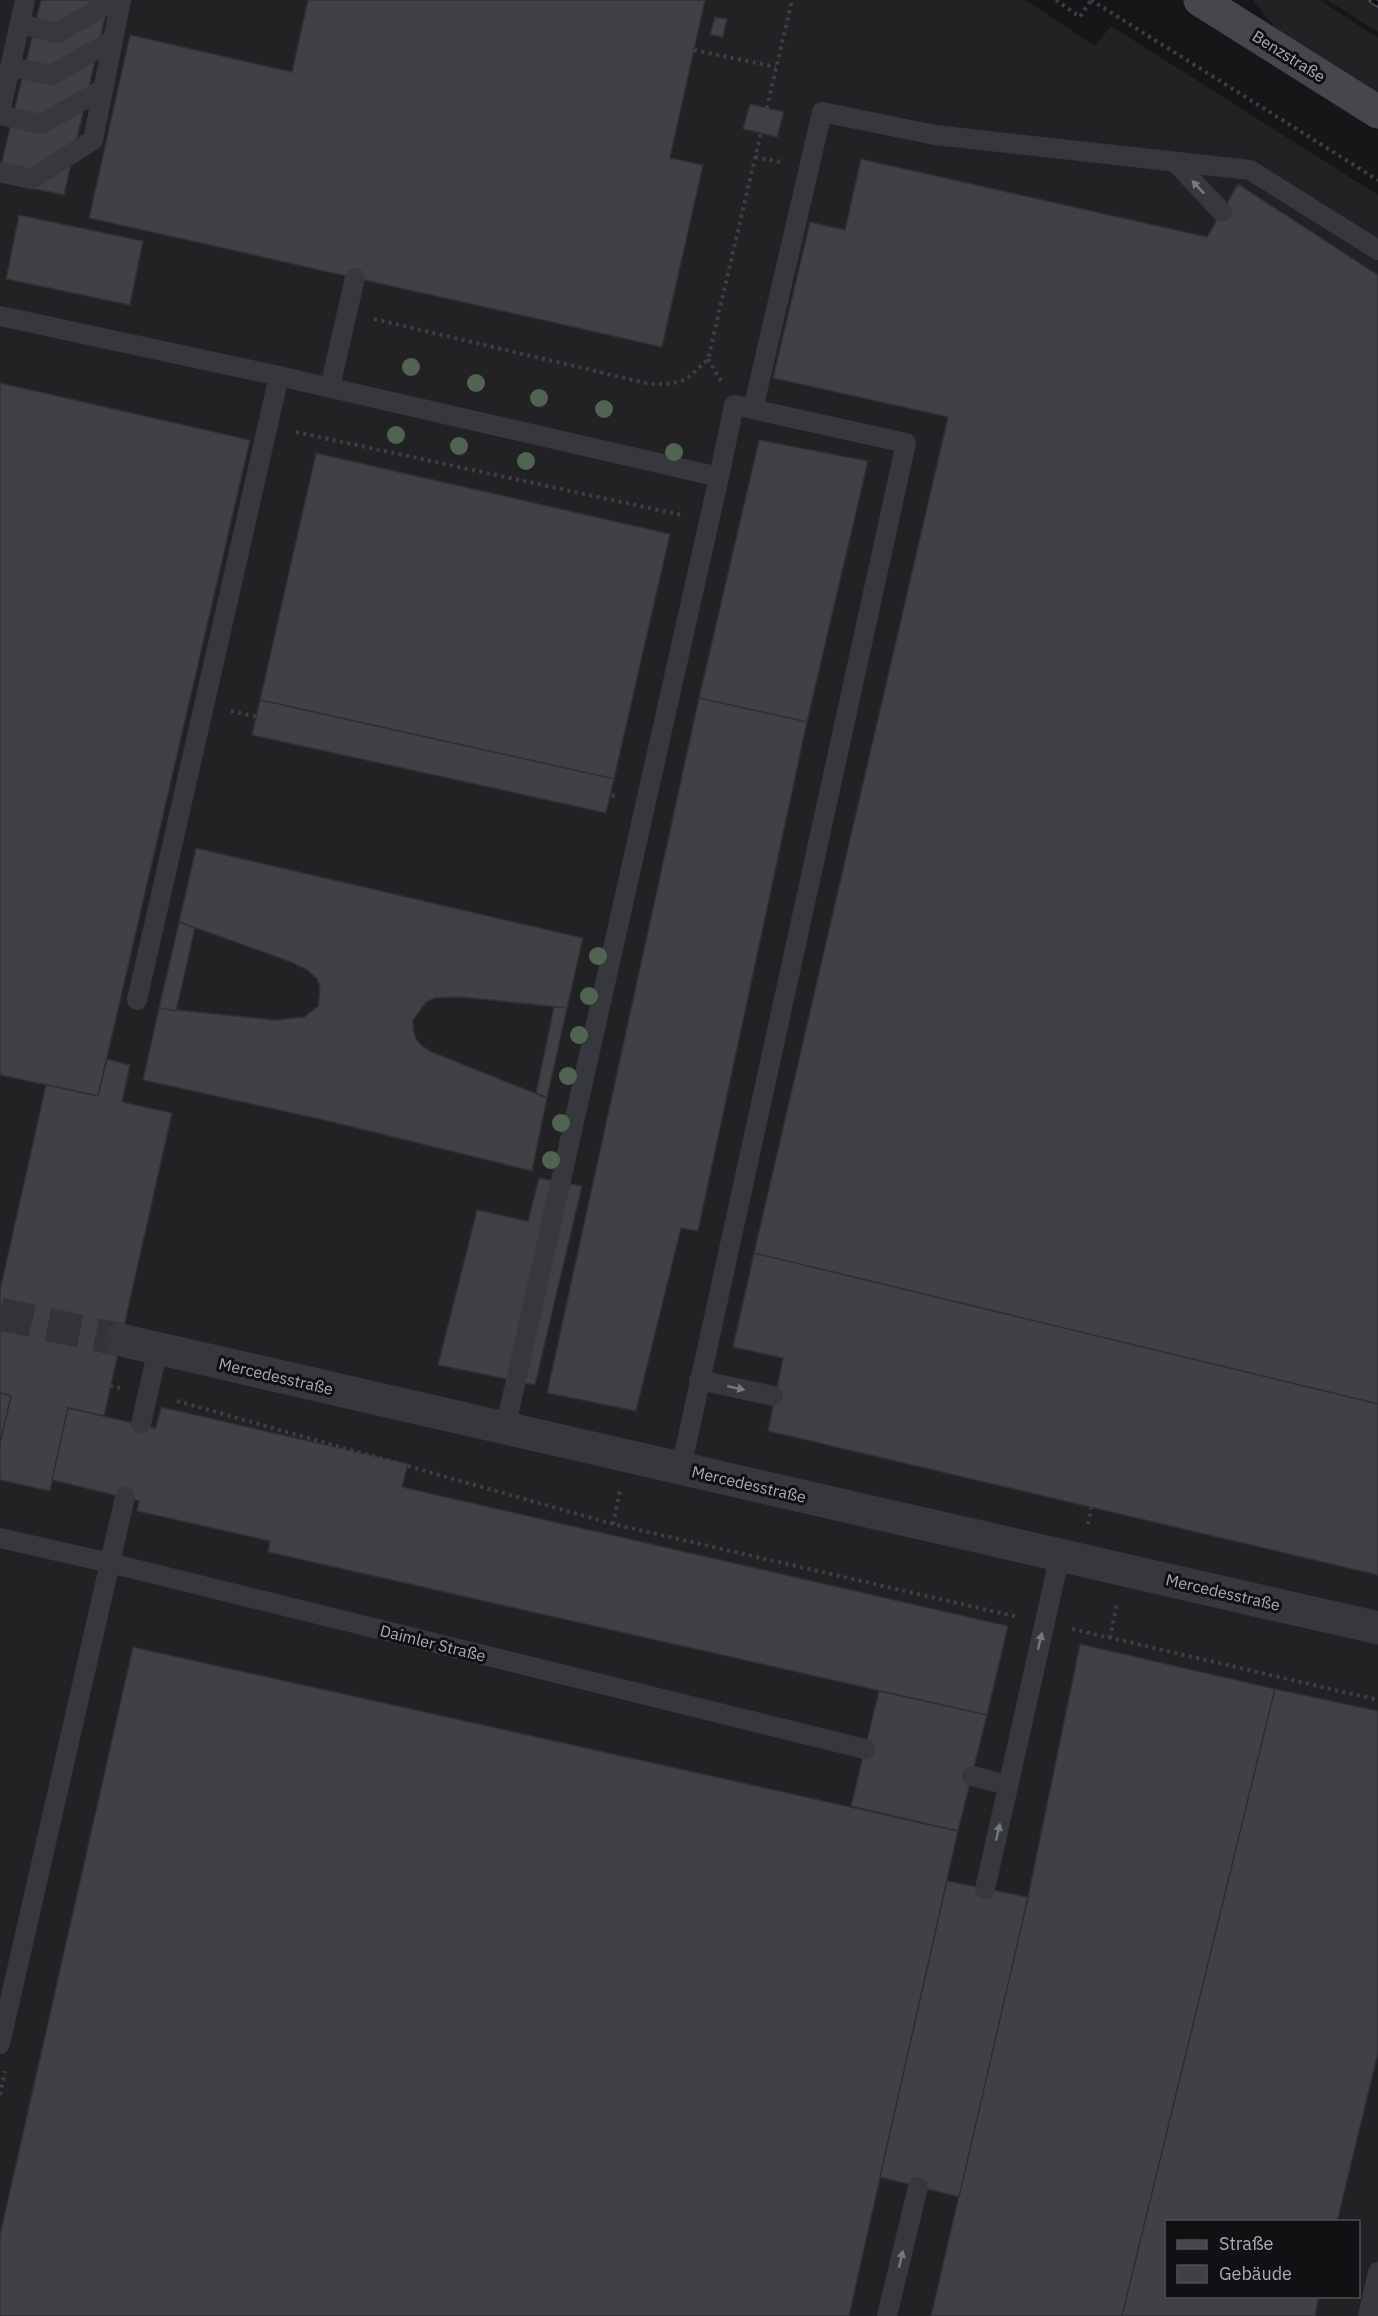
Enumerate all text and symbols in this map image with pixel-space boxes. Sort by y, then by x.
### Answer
street label: Benzstraße [1249,26,1329,86]
one-way arrow [1192,180,1205,195]
street label: Mercedesstraße [217,1353,335,1399]
one-way arrow [727,1384,746,1393]
street label: Mercedesstraße [690,1461,808,1507]
street label: Mercedesstraße [1164,1569,1282,1615]
street label: Daimler Straße [378,1620,488,1666]
one-way arrow [1036,1632,1046,1651]
one-way arrow [993,1822,1003,1841]
legend [1165,2220,1360,2298]
text: Straße [1219,2232,1273,2255]
one-way arrow [896,2250,906,2268]
text: Gebäude [1219,2262,1292,2285]

